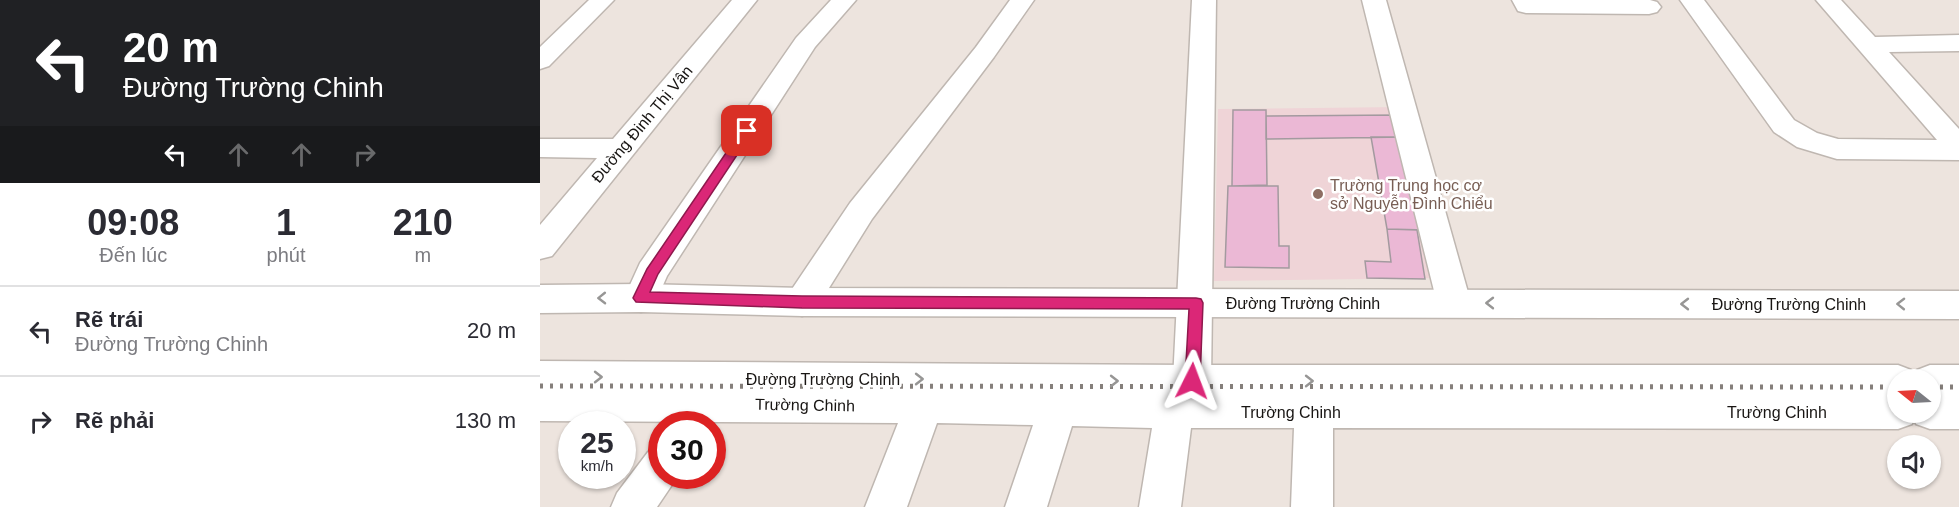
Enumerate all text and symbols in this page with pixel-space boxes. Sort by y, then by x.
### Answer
icon: left [24,24,102,102]
text: 20 m [123,24,219,71]
street label: Đường Đinh Thị Vân [588,62,696,186]
text: Đường Trường Chinh [123,73,384,103]
pin [721,105,772,156]
icon: arrive [730,114,763,147]
icon: left [159,138,192,171]
icon: ahead [222,138,255,171]
icon: ahead [285,138,318,171]
icon: right [348,138,381,171]
place label: Trường Trung học cơ sở Nguyễn Đình Chiểu [1330,177,1493,212]
marker: Trường Trung học cơ sở Nguyễn Đình Chiểu [1311,187,1325,201]
text: 09:08 [87,202,179,243]
text: 1 [276,202,296,243]
text: 210 [393,202,453,243]
text: Đến lúc [99,244,167,266]
text: phút [267,244,305,266]
text: m [414,244,431,266]
one-way arrow [597,292,606,304]
street label: Đường Trường Chinh [1226,295,1380,312]
street label: Đường Trường Chinh [1712,296,1866,313]
one-way arrow [1485,297,1494,309]
one-way arrow [1680,298,1689,310]
one-way arrow [1896,298,1905,310]
text: Rẽ trái [75,307,143,332]
icon: left [24,315,57,348]
text: 20 m [467,318,516,343]
text: Đường Trường Chinh [75,333,268,355]
position arrow [1160,349,1224,413]
north arrow [1887,369,1941,423]
map controls [1887,369,1941,489]
one-way arrow [594,371,603,383]
street label: Đường Trường Chinh [746,371,900,388]
one-way arrow [915,373,924,385]
one-way arrow [1110,375,1119,387]
one-way arrow [1305,375,1314,387]
street label: Trường Chinh [755,396,855,414]
street label: Trường Chinh [1241,404,1341,421]
street label: Trường Chinh [1727,404,1827,421]
icon: right [24,405,57,438]
text: Rẽ phải [75,408,154,433]
text: 130 m [455,408,516,433]
speed limit sign: 30 [648,411,726,489]
text: 25 [580,426,614,459]
button: sound [1887,435,1941,489]
text: km/h [581,457,613,474]

